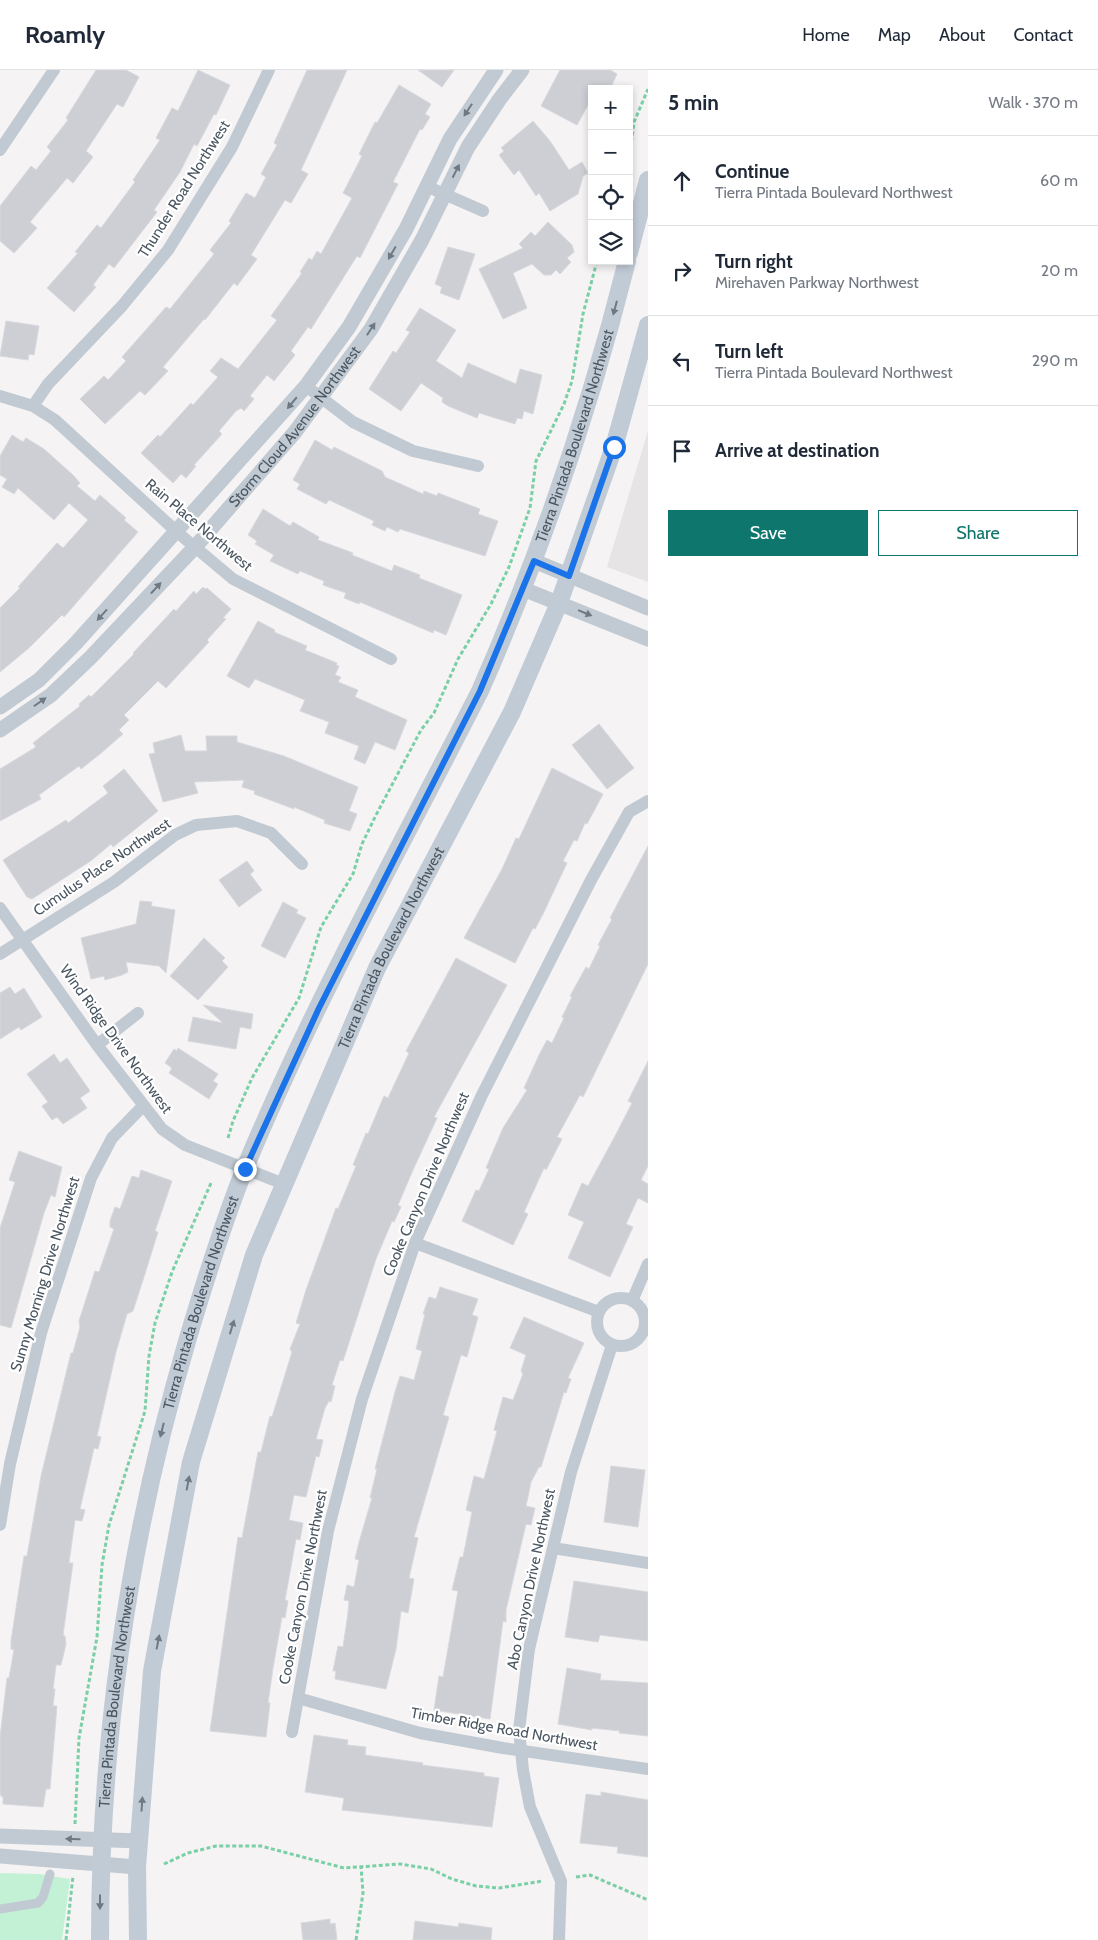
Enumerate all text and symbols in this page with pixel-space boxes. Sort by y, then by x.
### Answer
text: Roamly [25,20,105,49]
text: Home [802,24,850,46]
text: Map [878,24,911,46]
text: About [939,24,985,46]
text: Contact [1013,24,1073,46]
map controls [588,85,633,265]
button: + [588,85,633,130]
text: 5 min [668,90,719,115]
text: Walk · 370 m [989,93,1078,112]
one-way arrow [464,104,473,117]
street label: Thunder Road Northwest [134,117,234,261]
button: − [588,130,633,175]
text: Continue [715,160,789,183]
one-way arrow [452,163,460,178]
icon: ahead [668,167,696,195]
text: 60 m [1040,171,1078,190]
button: locate [588,175,633,220]
text: Tierra Pintada Boulevard Northwest [715,183,953,202]
button: layers [588,220,633,265]
one-way arrow [387,247,396,260]
text: Turn right [715,250,793,273]
icon: right [668,257,696,285]
text: 20 m [1041,261,1078,280]
text: Mirehaven Parkway Northwest [715,273,919,292]
one-way arrow [610,301,618,316]
one-way arrow [366,322,375,336]
street label: Tierra Pintada Boulevard Northwest [532,327,617,545]
text: Turn left [715,340,783,363]
street label: Storm Cloud Avenue Northwest [225,342,364,511]
icon: left [668,347,696,375]
text: 290 m [1032,351,1078,370]
text: Tierra Pintada Boulevard Northwest [715,363,953,382]
one-way arrow [286,396,298,408]
route start [603,436,626,459]
icon: arrive [668,437,696,465]
text: Arrive at destination [715,439,879,462]
street label: Rain Place Northwest [142,475,256,575]
button: Save [668,510,868,556]
button: Share [878,510,1078,556]
one-way arrow [150,583,162,595]
one-way arrow [96,609,108,621]
one-way arrow [578,609,593,617]
one-way arrow [33,697,47,707]
street label: Cumulus Place Northwest [30,814,174,920]
street label: Tierra Pintada Boulevard Northwest [334,844,448,1052]
street label: Wind Ridge Drive Northwest [56,961,176,1117]
street label: Cooke Canyon Drive Northwest [379,1089,473,1279]
route end [234,1158,257,1181]
street label: Sunny Morning Drive Northwest [7,1174,83,1374]
street label: Tierra Pintada Boulevard Northwest [159,1193,243,1412]
one-way arrow [229,1319,237,1334]
one-way arrow [158,1422,166,1437]
one-way arrow [184,1474,192,1490]
street label: Abo Canyon Drive Northwest [503,1487,559,1671]
street label: Cooke Canyon Drive Northwest [275,1488,331,1686]
street label: Tierra Pintada Boulevard Northwest [95,1585,139,1808]
one-way arrow [154,1634,162,1650]
street label: Timber Ridge Road Northwest [409,1704,599,1754]
one-way arrow [138,1796,146,1812]
one-way arrow [64,1835,80,1843]
one-way arrow [96,1894,104,1910]

